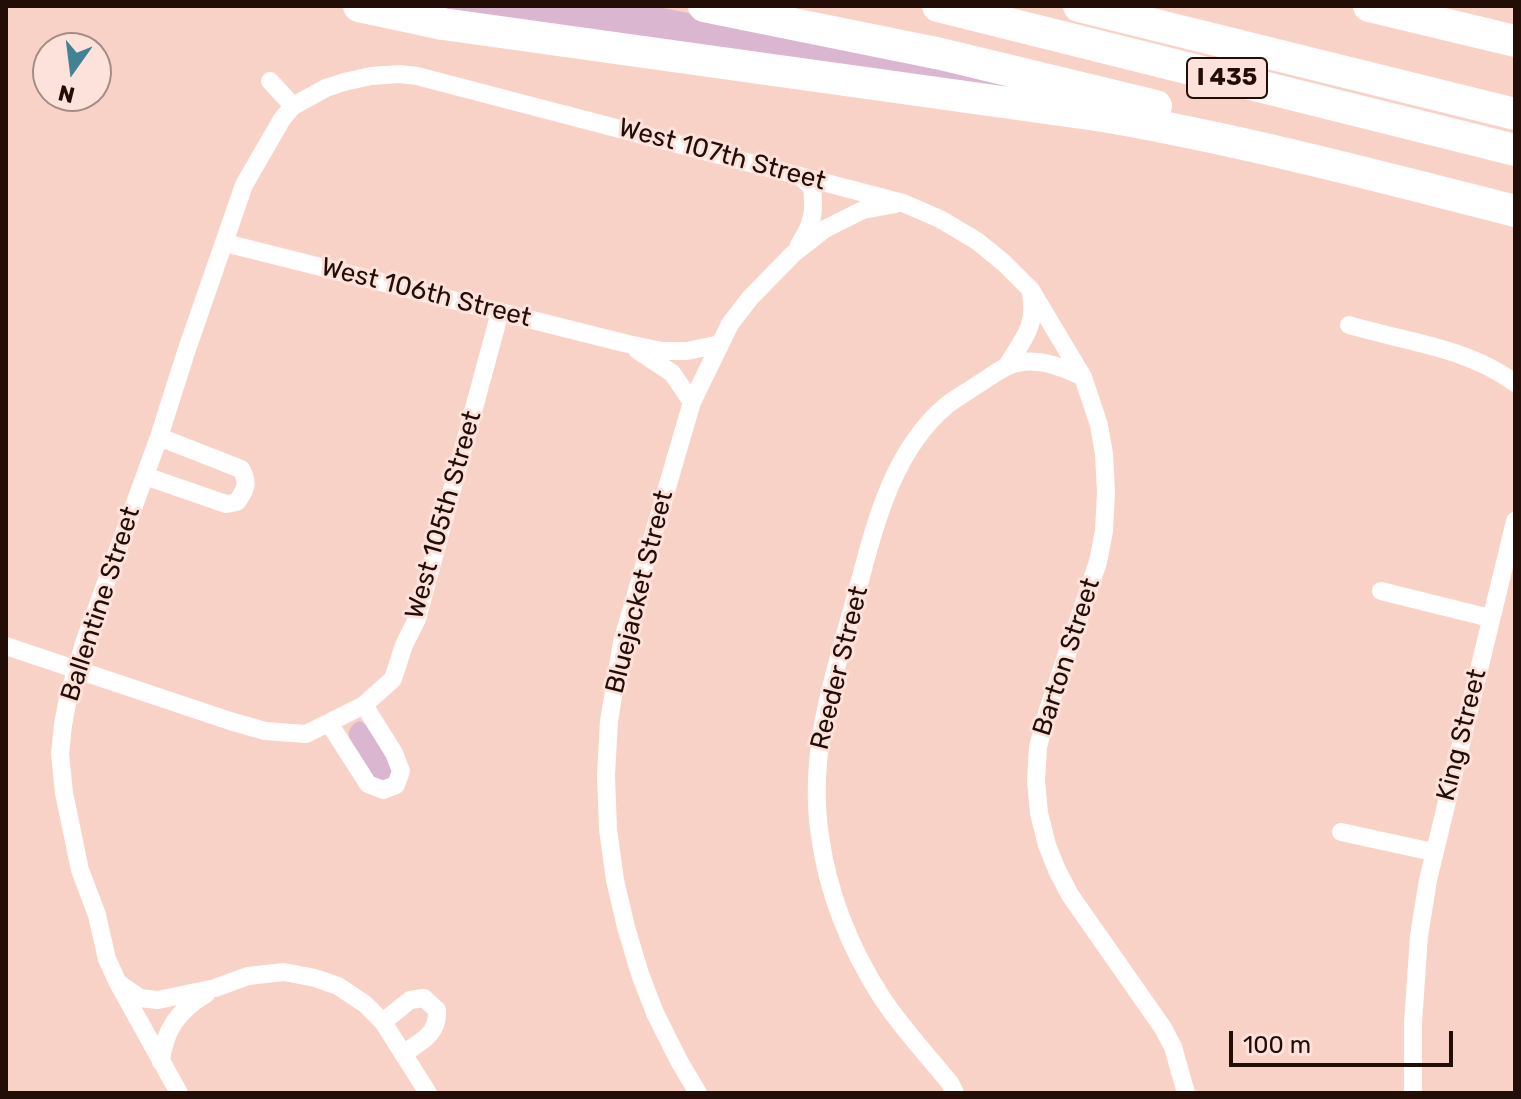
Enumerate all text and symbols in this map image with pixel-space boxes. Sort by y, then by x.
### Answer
north arrow [32,32,112,112]
road number: I 435 [1187,58,1267,98]
text: N [56,79,78,109]
street label: West 107th Street [615,112,829,198]
street label: West 106th Street [318,252,534,334]
street label: West 105th Street [399,407,489,623]
street label: Bluejacket Street [600,487,680,697]
street label: Ballentine Street [55,503,147,705]
street label: Barton Street [1027,574,1107,740]
street label: Reeder Street [805,583,875,753]
street label: King Street [1431,666,1493,804]
scale bar [1233,1015,1457,1065]
text: 100 m [1243,1031,1311,1059]

